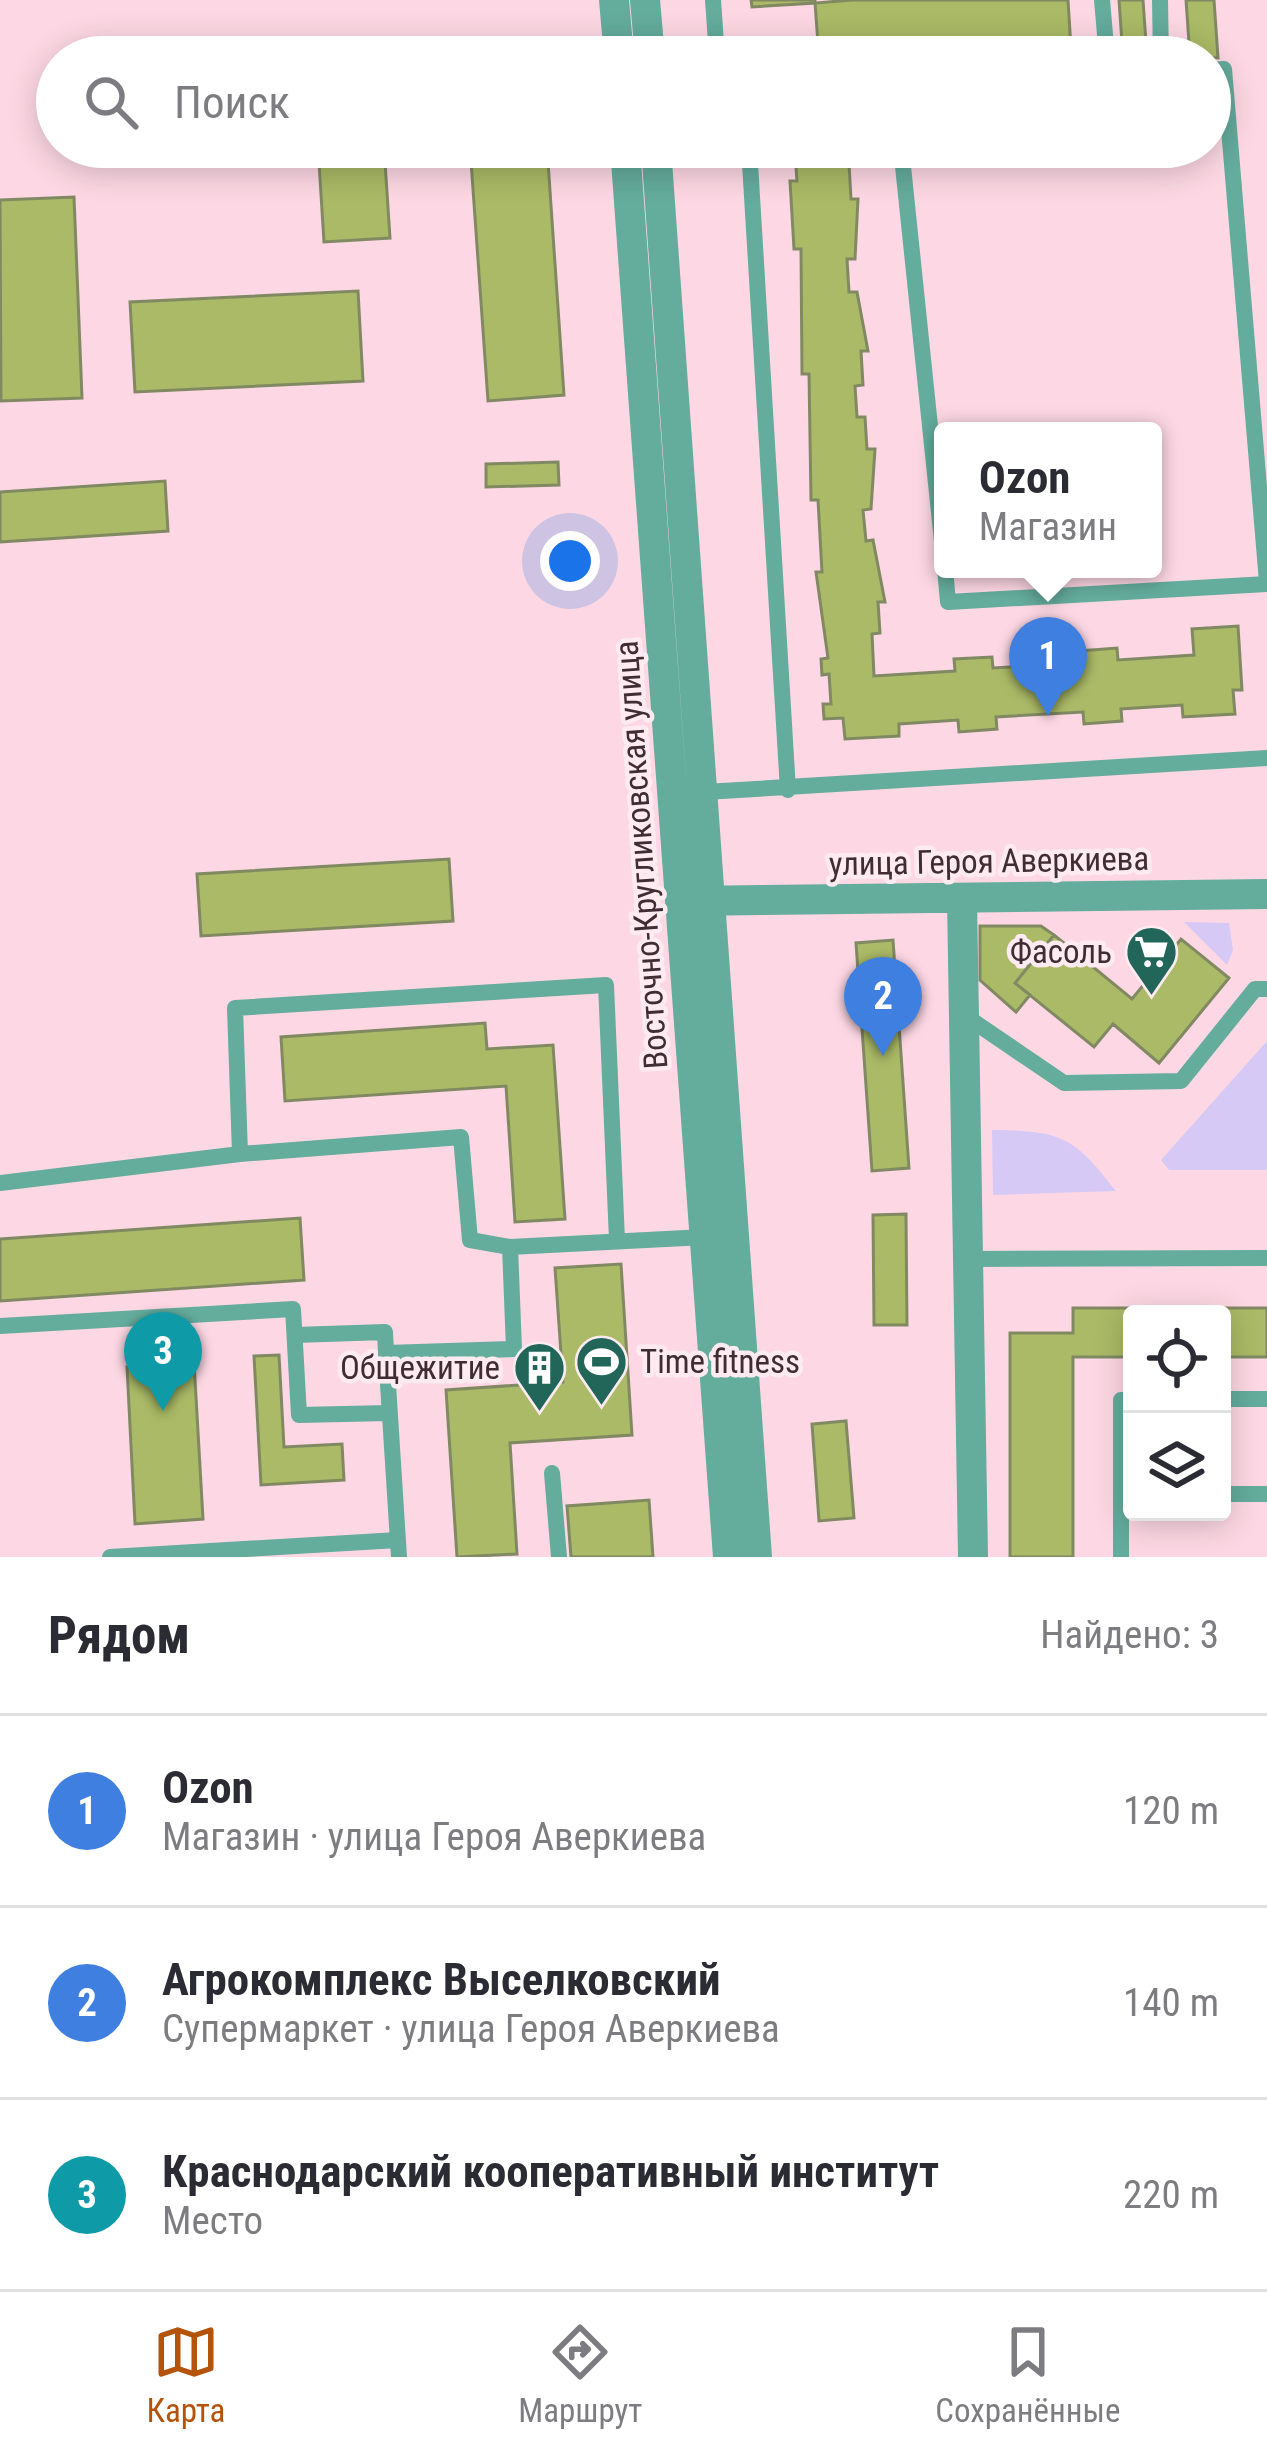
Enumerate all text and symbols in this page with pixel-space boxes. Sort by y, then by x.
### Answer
search box [36,36,1231,168]
icon: search [78,69,144,135]
text: Поиск [174,76,290,129]
popup [934,422,1162,578]
text: Ozon [979,451,1070,504]
text: Магазин [979,504,1117,550]
your location [540,531,600,591]
pin: 1 [1009,617,1087,716]
street label: Восточно-Кругликовская улица [607,640,675,1070]
street label: улица Героя Аверкиева [829,839,1149,883]
supermarket icon: Фасоль [1123,923,1179,997]
place label: Фасоль [1010,932,1112,971]
pin: 2 [844,957,922,1056]
map controls [1123,1305,1231,1521]
button: locate [1123,1305,1231,1413]
pin: 3 [124,1312,202,1411]
sports icon: Time fitness [573,1333,629,1407]
building icon: Общежитие [511,1339,567,1413]
place label: Time fitness [640,1342,800,1381]
place label: Общежитие [340,1348,500,1387]
button: layers [1123,1413,1231,1521]
text: Рядом [48,1606,190,1665]
text: Найдено: 3 [1040,1612,1219,1658]
text: Ozon [162,1761,254,1814]
text: 1 [77,1788,97,1834]
text: 120 m [1123,1788,1219,1834]
text: Магазин · улица Героя Аверкиева [162,1814,706,1860]
text: Агрокомплекс Выселковский [162,1953,720,2006]
text: 2 [77,1980,97,2026]
text: 140 m [1123,1980,1219,2026]
text: Супермаркет · улица Героя Аверкиева [162,2006,780,2052]
text: Краснодарский кооперативный институт [162,2145,939,2198]
text: 3 [77,2172,97,2218]
text: 220 m [1123,2172,1219,2218]
text: Место [162,2198,263,2244]
tab: Карта [146,2319,225,2430]
tab: Маршрут [518,2319,642,2430]
tab: Сохранённые [935,2319,1121,2430]

